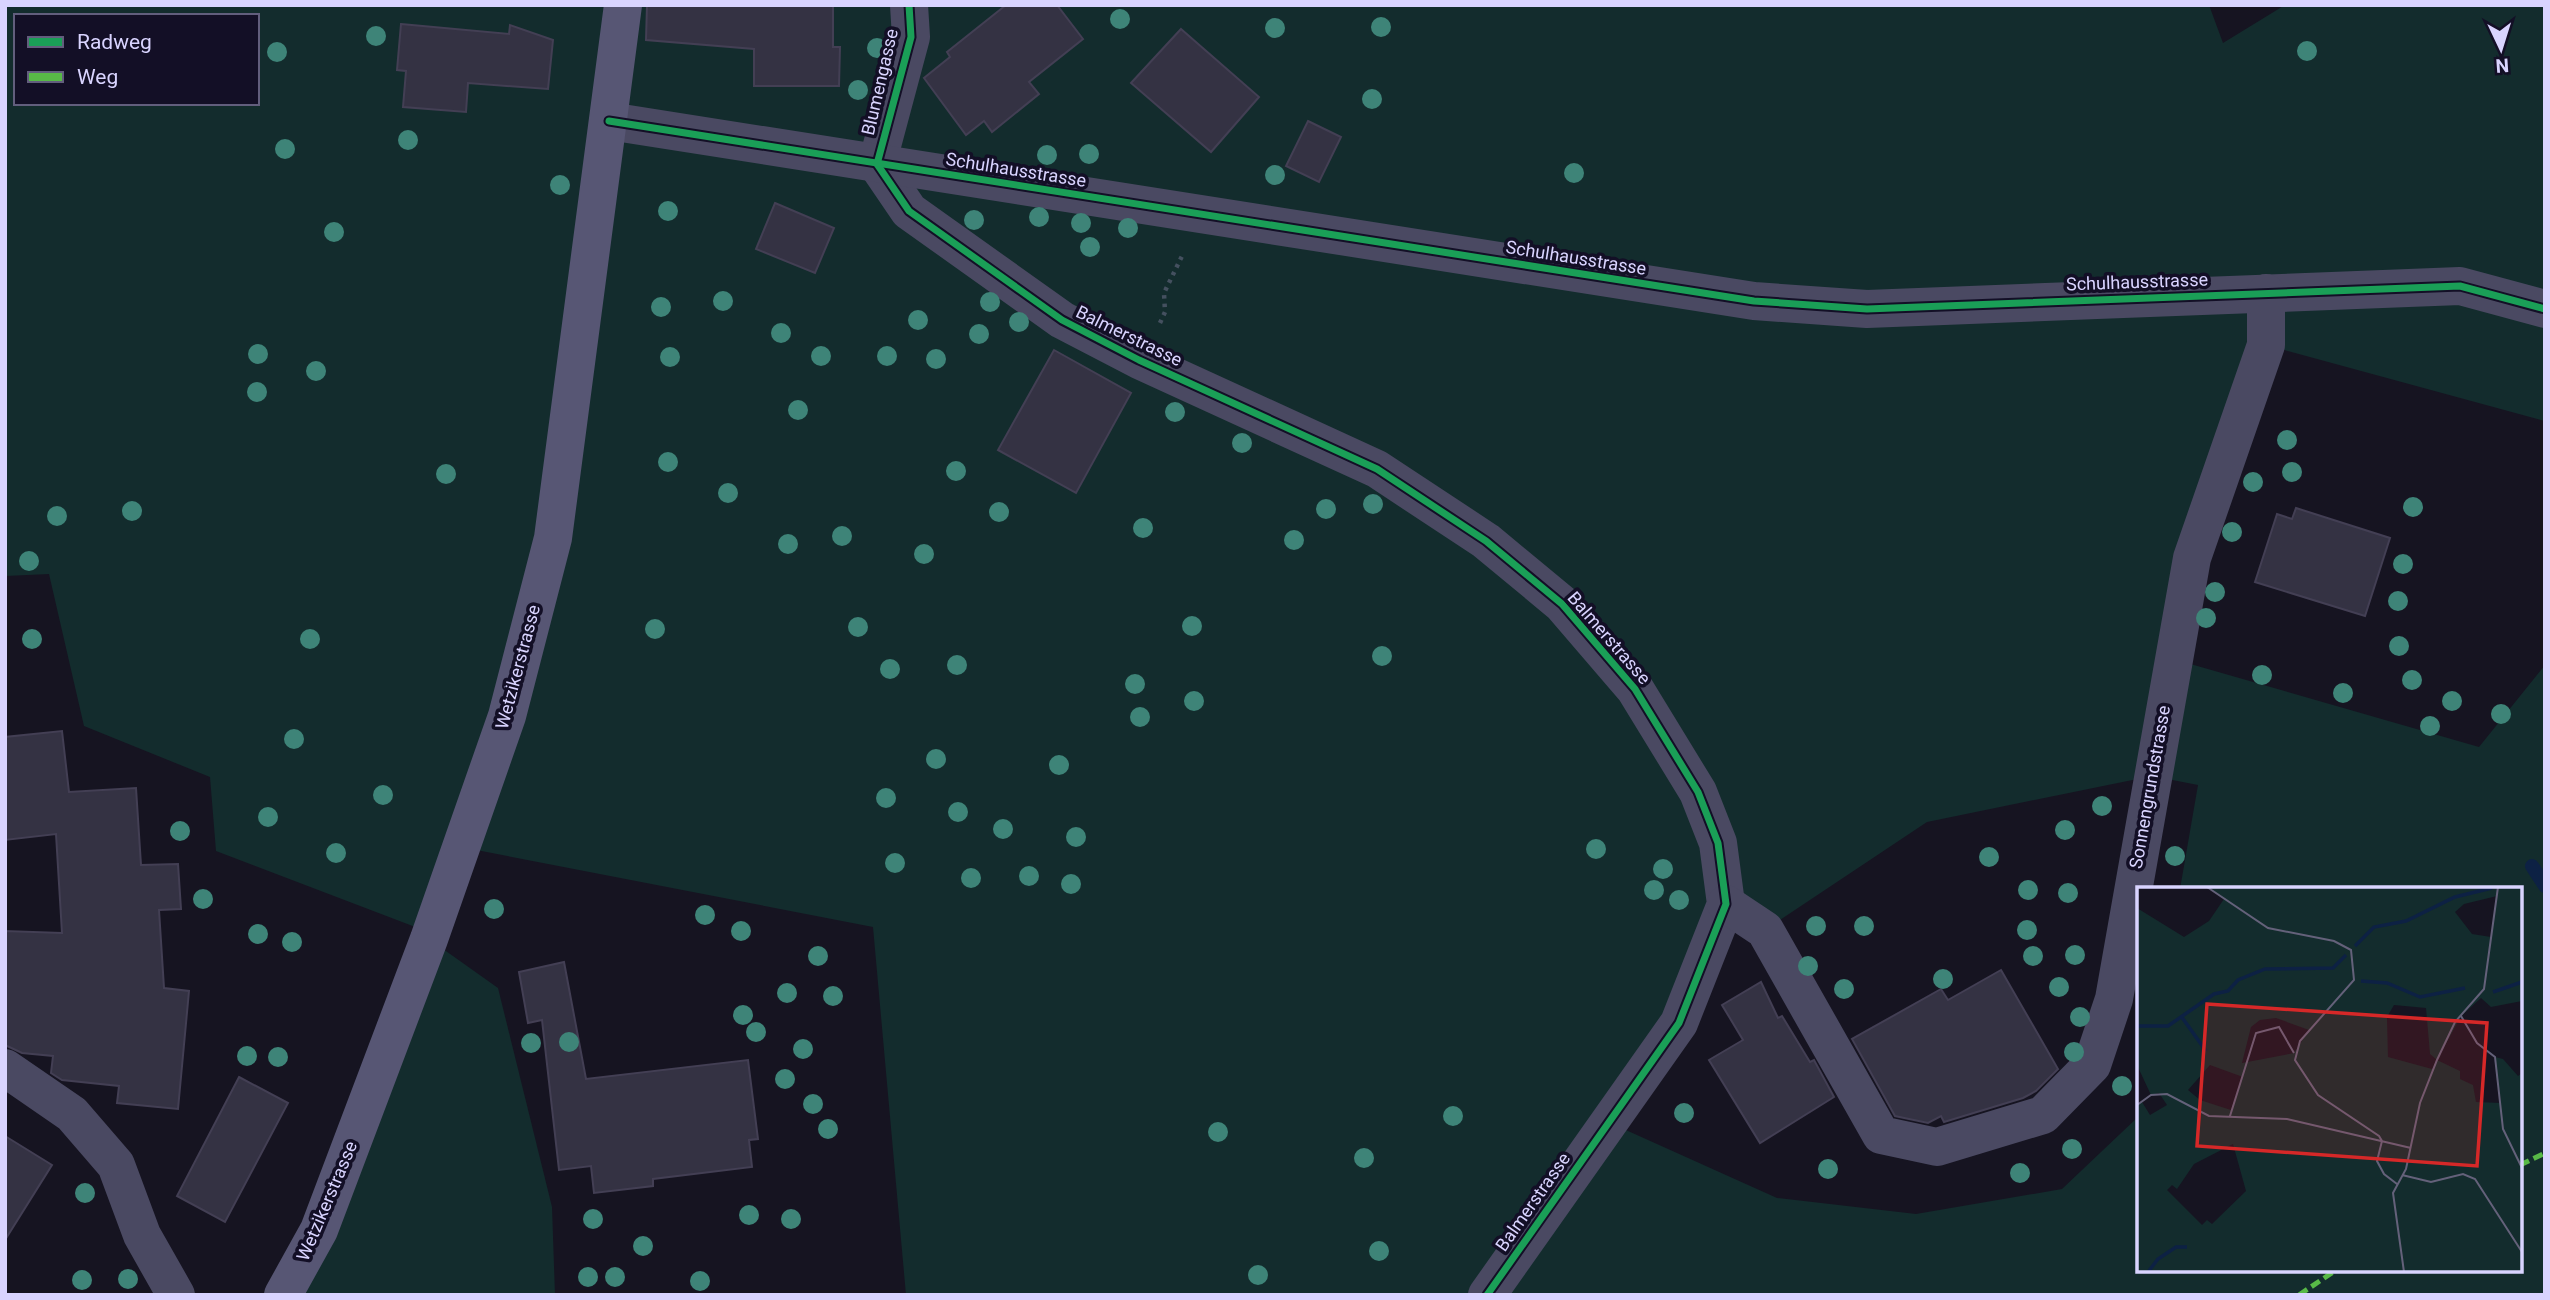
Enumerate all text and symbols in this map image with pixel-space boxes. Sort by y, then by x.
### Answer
legend [14,14,259,105]
north arrow [2466,14,2536,84]
street label: Blumengasse [857,27,902,137]
text: Radweg [77,30,152,54]
text: N [2495,54,2510,77]
text: Weg [77,65,118,89]
street label: Schulhausstrasse [944,148,1088,191]
street label: Schulhausstrasse [1504,236,1648,279]
street label: Schulhausstrasse [2066,269,2208,294]
street label: Balmerstrasse [1073,301,1186,370]
street label: Balmerstrasse [1564,587,1655,688]
street label: Wetzikerstrasse [491,602,544,731]
street label: Sonnengrundstrasse [2125,704,2174,870]
inset map [2137,887,2522,1272]
street label: Wetzikerstrasse [292,1138,361,1264]
street label: Balmerstrasse [1491,1148,1574,1255]

